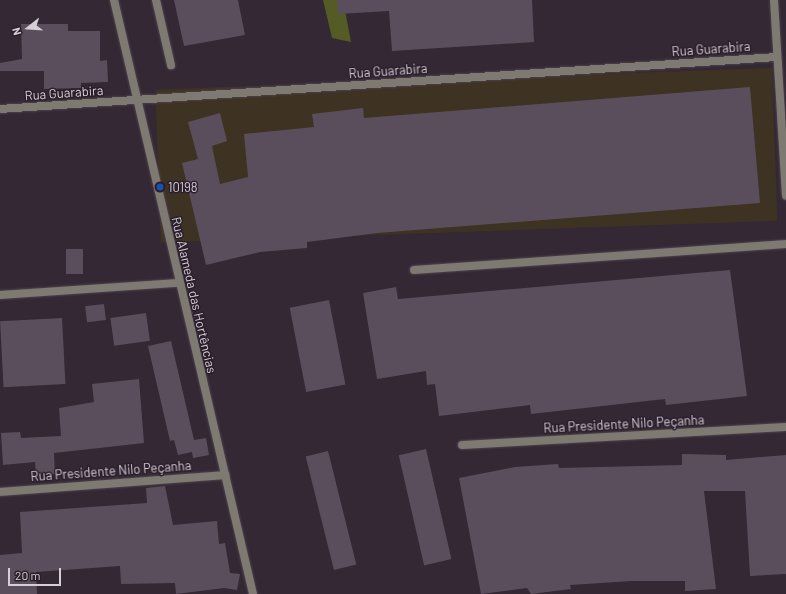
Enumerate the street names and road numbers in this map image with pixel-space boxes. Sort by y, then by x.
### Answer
street label: Rua Guarabira [671,38,751,60]
street label: Rua Guarabira [348,60,428,82]
street label: Rua Guarabira [24,82,104,104]
street label: Rua Alameda das Hortências [168,215,220,375]
street label: Rua Presidente Nilo Peçanha [543,412,705,436]
street label: Rua Presidente Nilo Peçanha [30,458,192,484]

